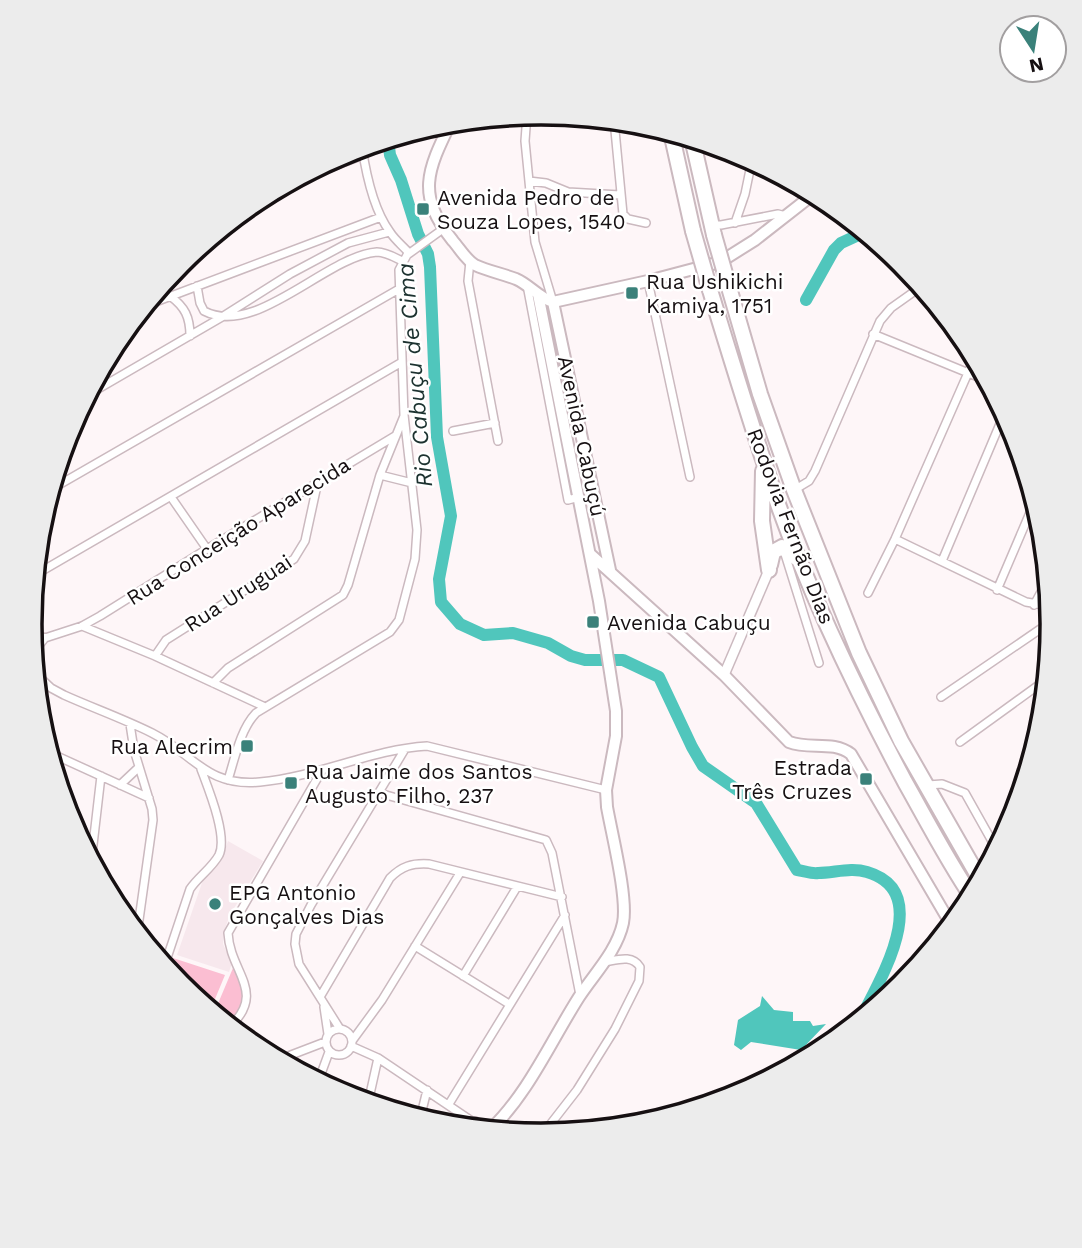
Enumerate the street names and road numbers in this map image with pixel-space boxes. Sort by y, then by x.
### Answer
street label: Avenida Cabuçú [553,353,611,519]
street label: Rodovia Fernão Dias [742,425,840,627]
street label: Rua Conceição Aparecida [122,452,355,610]
street label: Rua Uruguai [180,549,296,637]

